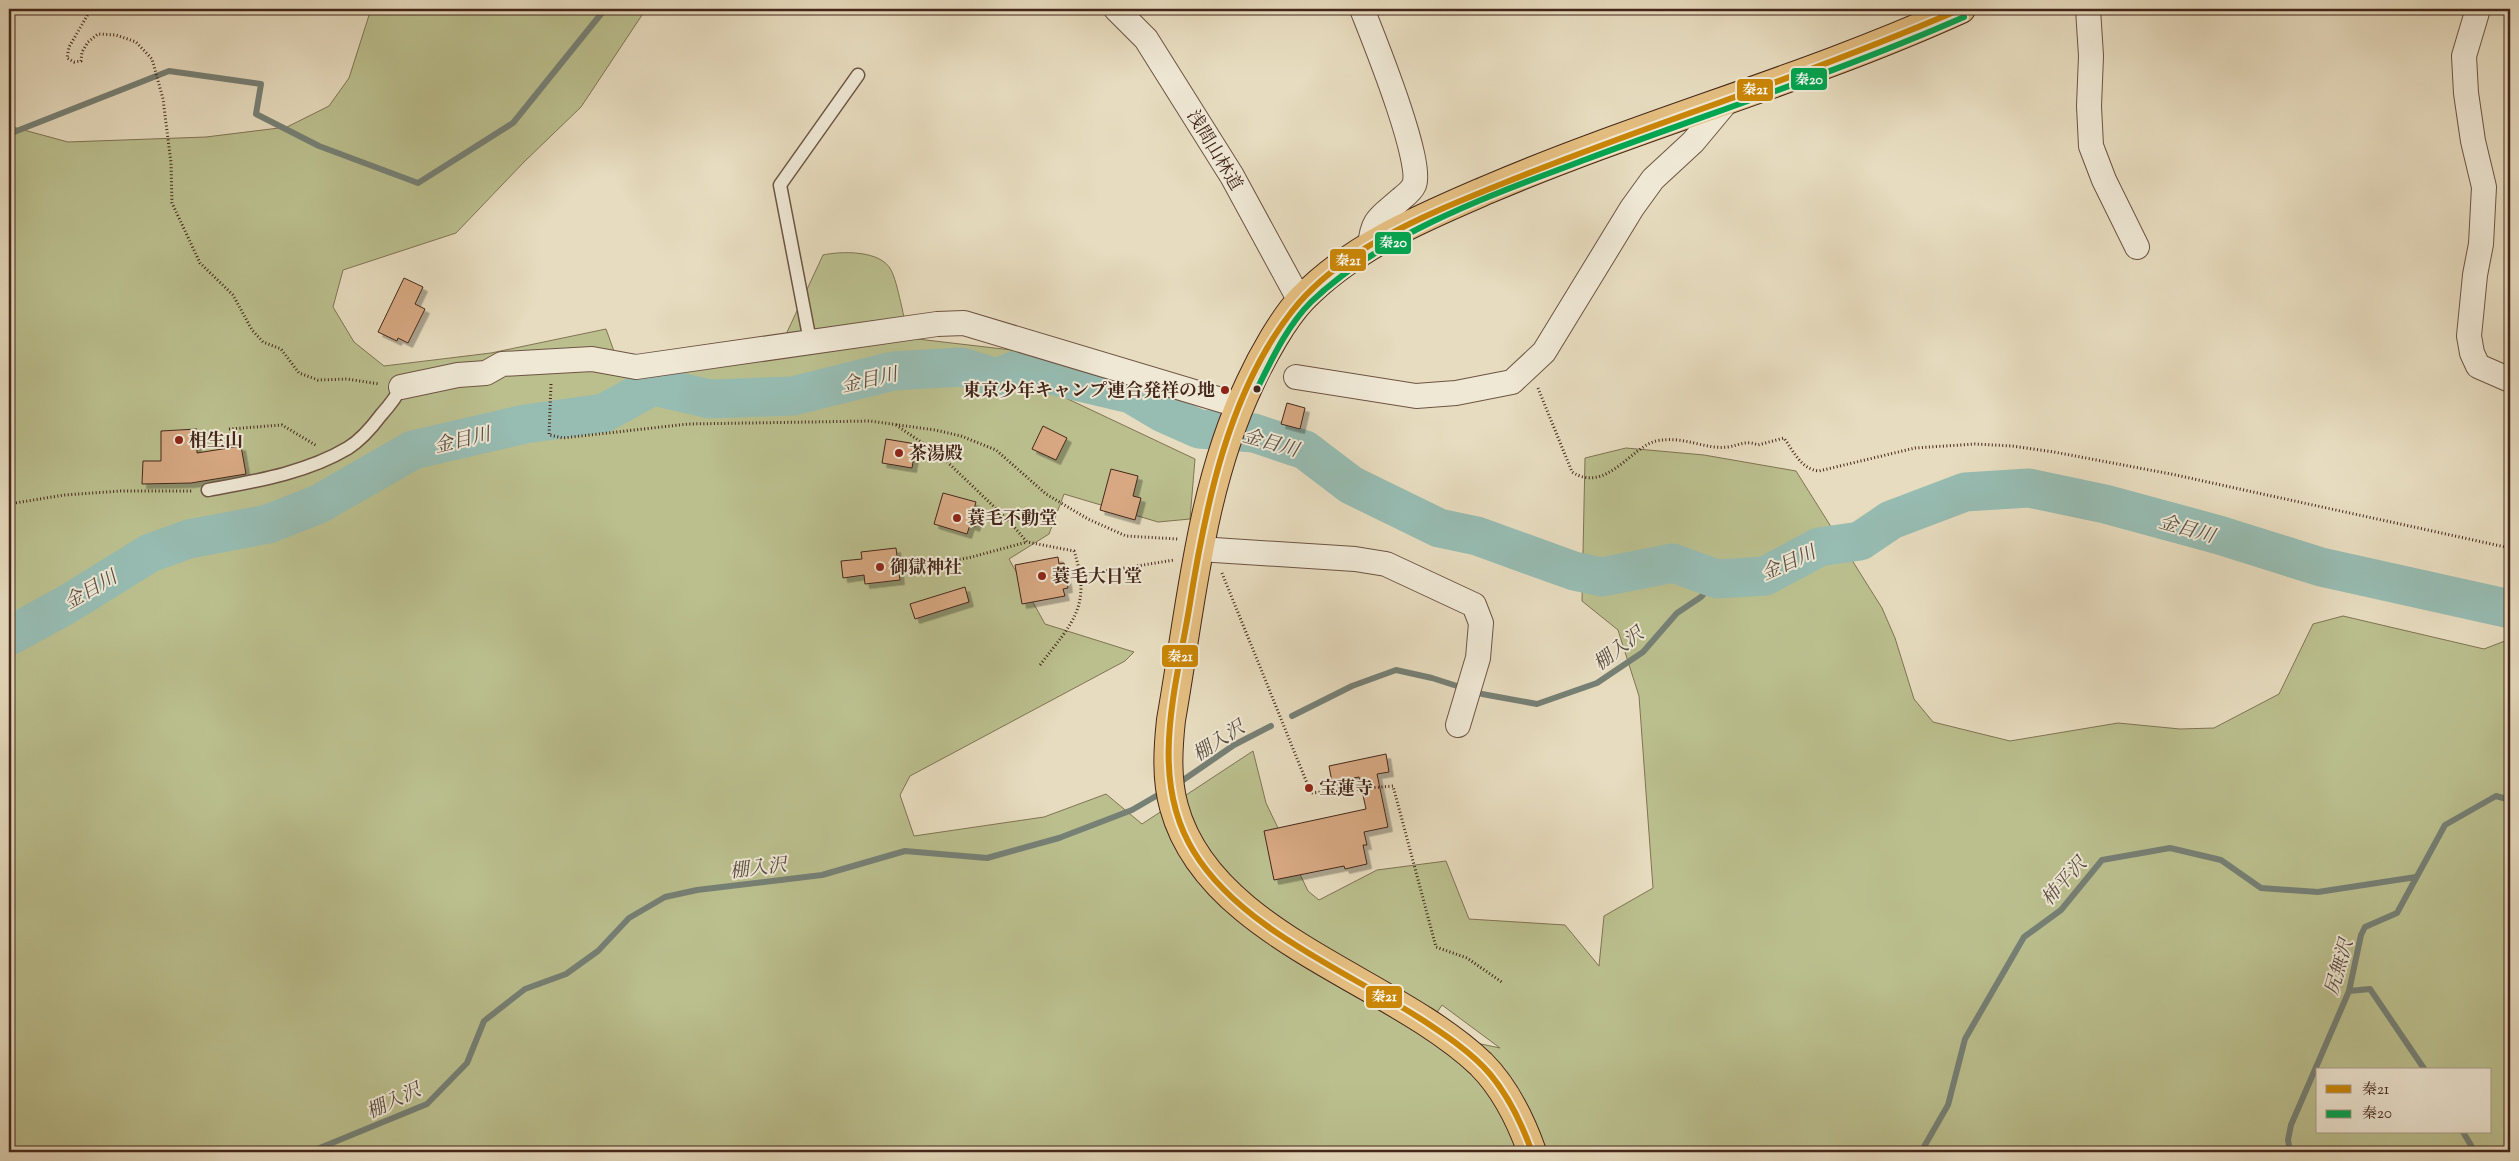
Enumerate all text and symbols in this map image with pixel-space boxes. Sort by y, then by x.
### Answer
line badge: 秦20 [1790,67,1828,91]
text: 秦20 [1795,71,1824,91]
line badge: 秦21 [1736,78,1774,102]
text: 秦21 [1742,81,1768,101]
street label: 浅間山林道 [1179,106,1248,196]
line badge: 秦20 [1374,231,1412,255]
text: 秦20 [1379,234,1408,254]
line badge: 秦21 [1329,248,1367,272]
text: 秦21 [1335,252,1361,272]
water label: 金目川 [839,362,902,401]
place label: 東京少年キャンプ連合発祥の地 [963,379,1215,405]
marker: 東京少年キャンプ連合発祥の地 [1219,384,1231,396]
unlabelled marker [1252,384,1262,394]
water label: 金目川 [432,421,495,461]
water label: 金目川 [1239,424,1303,466]
place label: 相生山 [189,429,243,455]
marker: 相生山 [173,434,185,446]
place label: 茶湯殿 [909,442,963,468]
marker: 茶湯殿 [893,447,905,459]
place label: 蓑毛不動堂 [967,507,1057,533]
water label: 金目川 [2155,510,2219,552]
marker: 蓑毛不動堂 [951,512,963,524]
water label: 金目川 [1757,540,1822,588]
place label: 御獄神社 [890,556,962,582]
marker: 御獄神社 [874,561,886,573]
water label: 金目川 [60,564,124,617]
place label: 蓑毛大日堂 [1052,565,1142,591]
marker: 蓑毛大日堂 [1036,570,1048,582]
water label: 棚入沢 [1589,621,1652,678]
line badge: 秦21 [1161,644,1199,668]
text: 秦21 [1167,648,1193,668]
water label: 棚入沢 [1188,714,1252,769]
place label: 宝蓮寺 [1319,777,1373,803]
marker: 宝蓮寺 [1303,782,1315,794]
water label: 柿平沢 [2036,851,2095,913]
water label: 棚入沢 [728,852,790,886]
water label: 尻無沢 [2320,935,2362,999]
line badge: 秦21 [1365,985,1403,1009]
text: 秦21 [1371,988,1397,1008]
legend [2316,1068,2492,1134]
water label: 棚入沢 [363,1077,427,1127]
text: 秦21 [2362,1080,2389,1101]
text: 秦20 [2362,1104,2392,1125]

